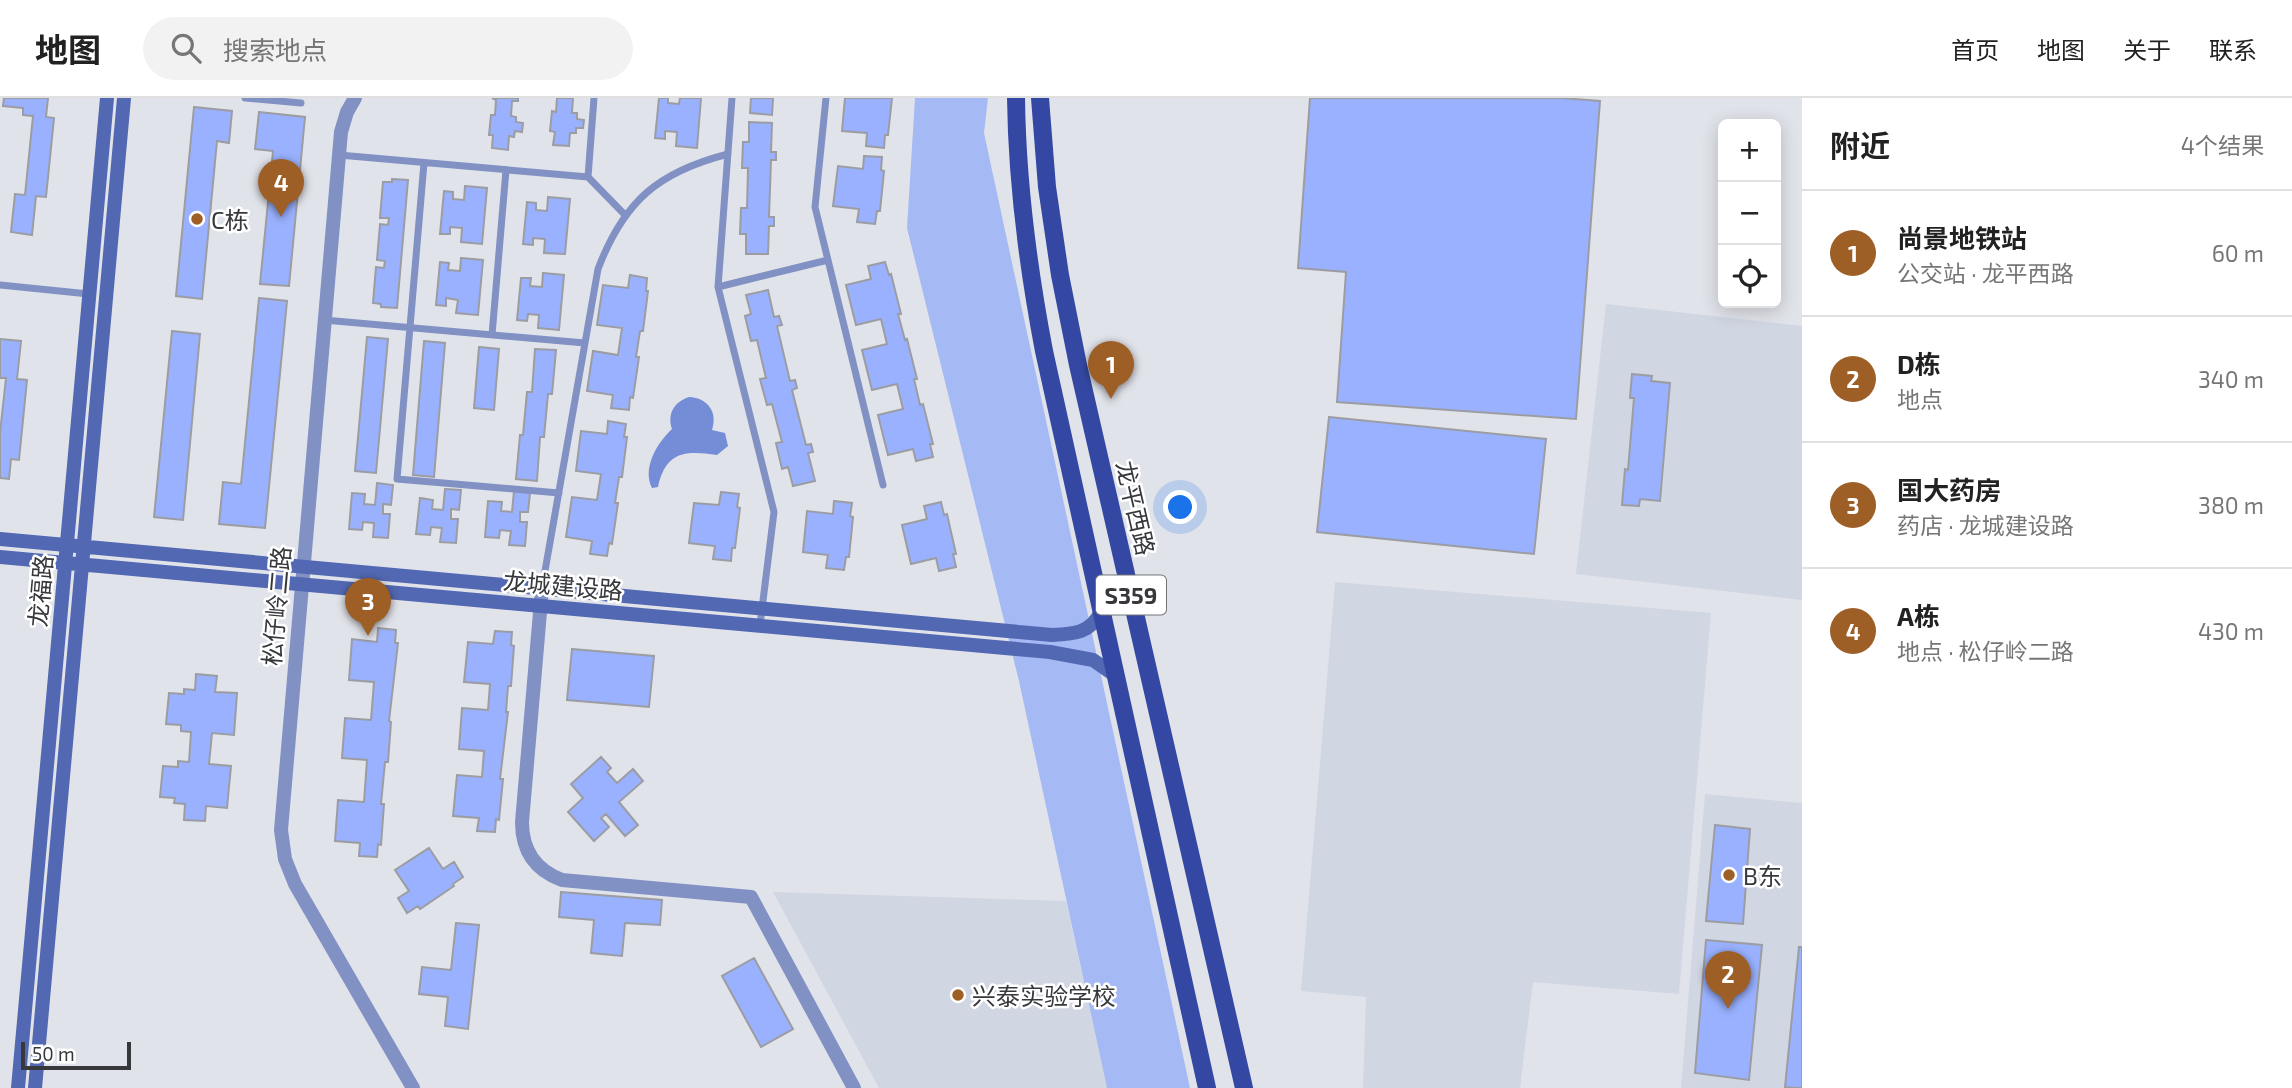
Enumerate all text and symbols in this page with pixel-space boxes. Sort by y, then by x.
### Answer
search box [143,17,633,80]
text: 地图 [35,29,101,69]
icon: search [167,29,205,67]
text: 搜索地点 [223,34,327,65]
text: 首页 [1951,35,1999,64]
text: 地图 [2037,35,2085,64]
text: 关于 [2123,35,2171,64]
text: 联系 [2209,35,2257,64]
map controls [1718,119,1781,308]
button: + [1718,119,1781,182]
text: 附近 [1830,127,1890,163]
text: 4个结果 [2181,131,2264,159]
pin: 4 [258,159,304,217]
button: − [1718,182,1781,245]
place label: C栋 [211,205,249,234]
marker: C栋 [189,211,205,227]
text: 尚景地铁站 [1897,222,2027,253]
text: 1 [1848,239,1858,267]
text: 60 m [2212,239,2264,267]
button: locate [1718,245,1781,308]
text: 公交站 · 龙平西路 [1897,259,2074,287]
pin: 1 [1088,341,1134,399]
text: D栋 [1897,348,1941,379]
text: 2 [1846,365,1860,393]
text: 340 m [2198,365,2264,393]
text: 地点 [1897,385,1943,413]
street label: 龙平西路 [1111,458,1161,558]
text: 国大药房 [1897,474,2001,505]
your location [1163,490,1197,524]
text: 3 [1846,491,1860,519]
text: 380 m [2198,491,2264,519]
text: 药店 · 龙城建设路 [1897,511,2074,539]
street label: 松仔岭二路 [256,545,296,667]
street label: 龙福路 [22,554,58,628]
street label: 龙城建设路 [502,565,624,605]
road number: S359 [1096,575,1166,614]
pin: 3 [345,578,391,636]
text: A栋 [1897,600,1940,631]
text: 4 [1846,617,1860,645]
text: 430 m [2198,617,2264,645]
text: 地点 · 松仔岭二路 [1897,637,2074,665]
place label: B东 [1743,861,1782,890]
marker: B东 [1721,867,1737,883]
pin: 2 [1705,951,1751,1009]
place label: 兴泰实验学校 [972,981,1116,1010]
marker: 兴泰实验学校 [950,987,966,1003]
scale bar [21,1039,131,1071]
text: 50 m [32,1042,75,1065]

